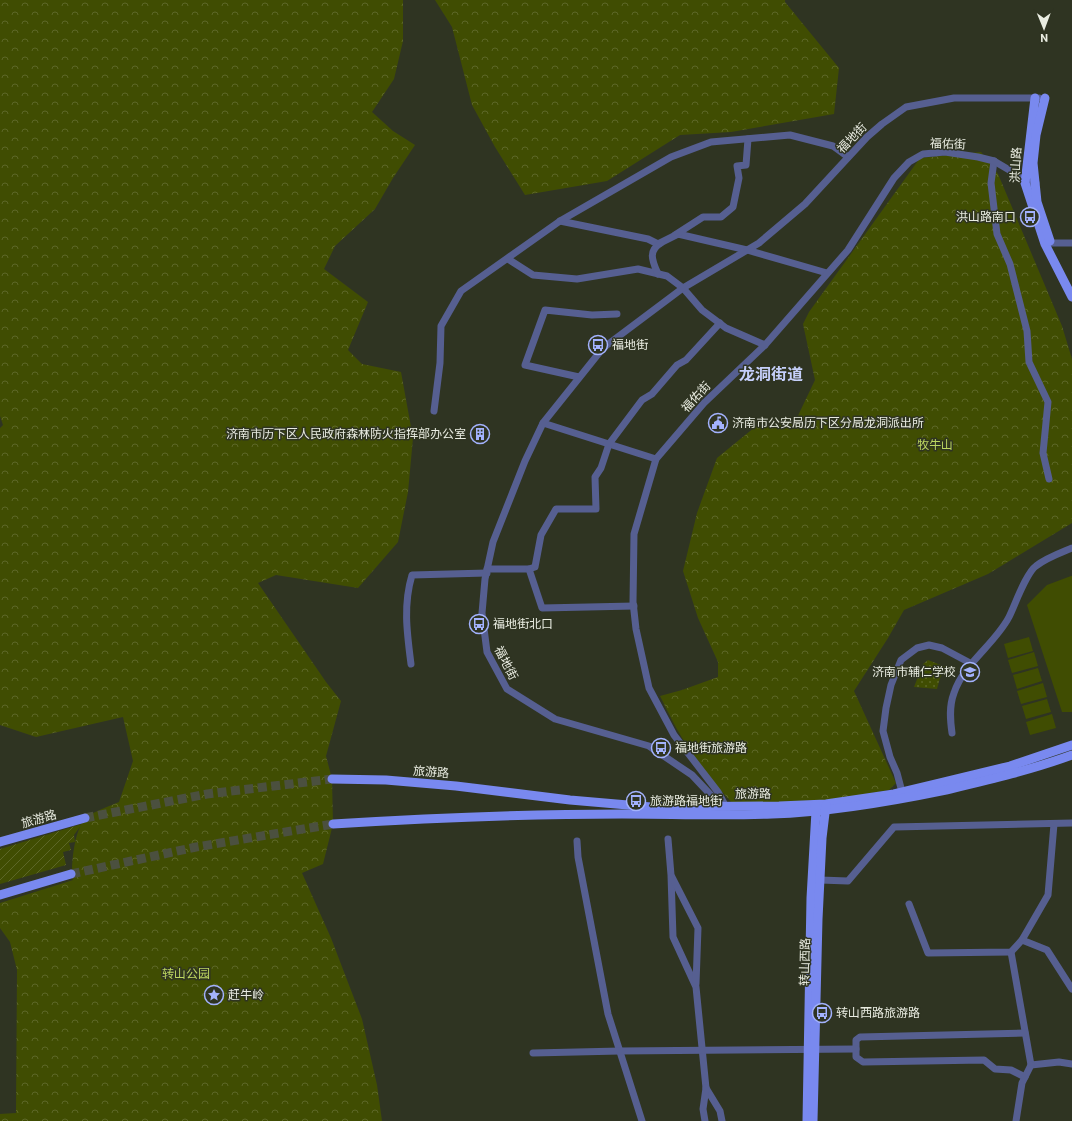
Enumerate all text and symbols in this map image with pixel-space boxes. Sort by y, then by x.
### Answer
north arrow [1024,8,1064,48]
text: N [1040,31,1048,44]
street label: 福地街 [834,120,870,156]
street label: 福佑街 [930,136,966,152]
street label: 洪山路 [1008,147,1024,183]
bus stop icon: 洪山路南口 [1019,206,1041,228]
place label: 洪山路南口 [956,210,1016,224]
bus stop icon: 福地街 [587,334,609,356]
place label: 福地街 [612,338,648,352]
district label: 龙洞街道 [739,365,803,384]
street label: 福佑街 [679,379,713,415]
public building icon: 济南市公安局历下区分局龙洞派出所 [707,412,729,434]
place label: 济南市公安局历下区分局龙洞派出所 [732,416,924,430]
building icon: 济南市历下区人民政府森林防火指挥部办公室 [469,423,491,445]
place label: 济南市历下区人民政府森林防火指挥部办公室 [226,427,466,441]
park label: 牧牛山 [917,438,953,452]
bus stop icon: 福地街北口 [468,613,490,635]
place label: 福地街北口 [493,617,553,631]
street label: 福地街 [492,644,520,682]
school or university icon: 济南市辅仁学校 [959,661,981,683]
place label: 济南市辅仁学校 [872,665,956,679]
bus stop icon: 福地街旅游路 [650,737,672,759]
place label: 福地街旅游路 [675,741,747,755]
street label: 旅游路 [413,764,449,780]
street label: 旅游路 [735,787,771,801]
bus stop icon: 旅游路福地街 [625,790,647,812]
place label: 旅游路福地街 [650,794,722,808]
street label: 旅游路 [20,807,58,831]
street label: 转山西路 [798,938,812,986]
park label: 转山公园 [162,967,210,981]
place icon: 赶牛岭 [203,984,225,1006]
place label: 赶牛岭 [228,988,264,1002]
bus stop icon: 转山西路旅游路 [811,1002,833,1024]
place label: 转山西路旅游路 [836,1006,920,1020]

